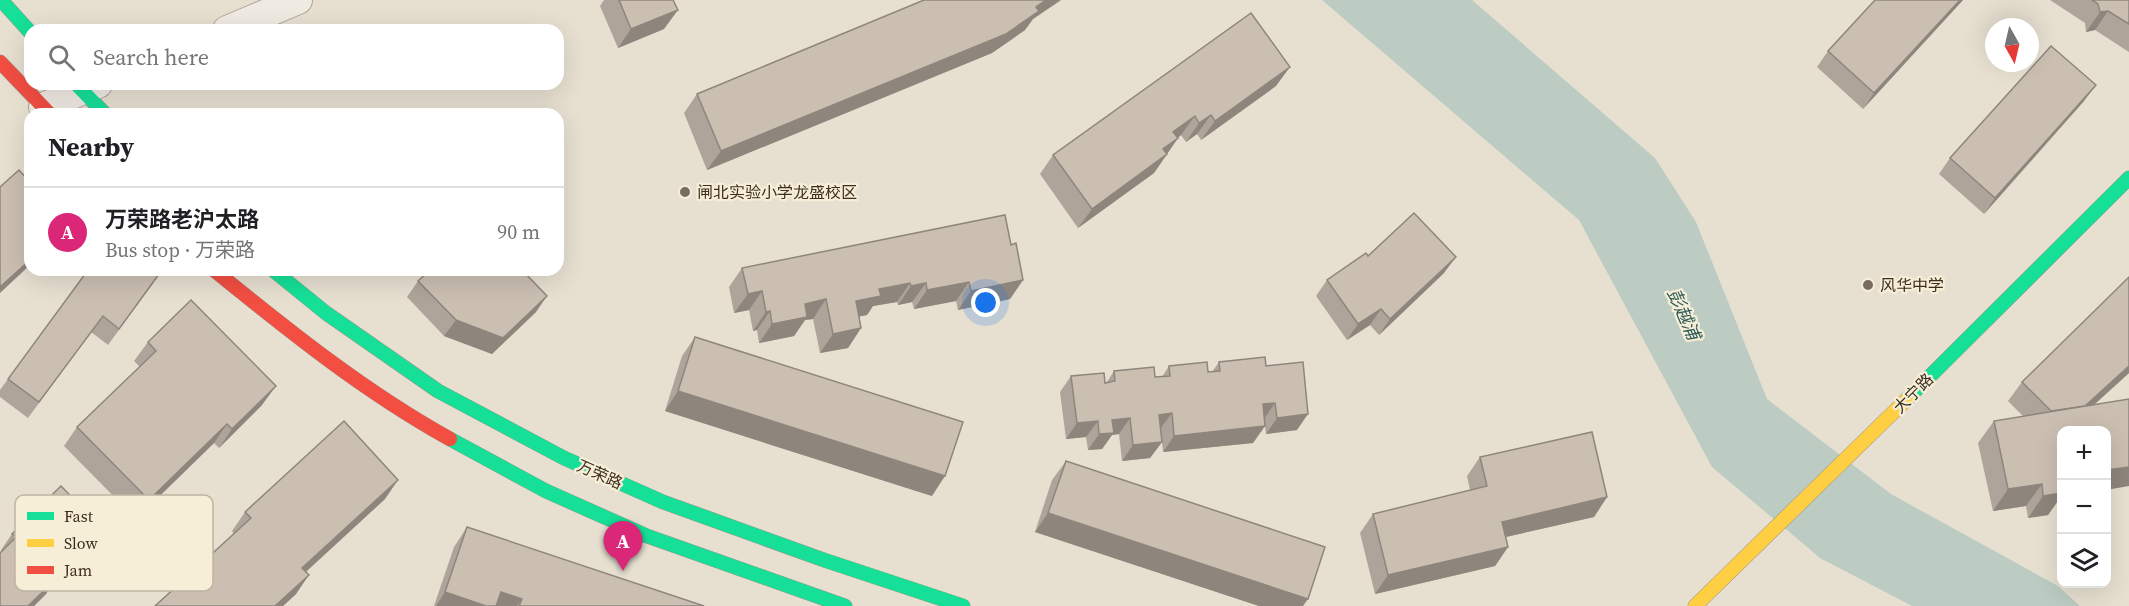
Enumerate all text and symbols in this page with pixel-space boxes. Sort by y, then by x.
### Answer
north arrow [1985,18,2039,72]
search box [24,24,564,90]
icon: search [45,41,78,74]
text: Search here [93,42,209,72]
text: Nearby [48,129,134,165]
place label: 闸北实验小学龙盛校区 [697,181,857,203]
marker: 闸北实验小学龙盛校区 [678,185,692,199]
text: 万荣路老沪太路 [105,204,259,234]
text: A [61,218,74,246]
text: 90 m [497,218,540,246]
text: Bus stop · 万荣路 [105,236,255,264]
place label: 风华中学 [1880,274,1944,296]
marker: 风华中学 [1861,278,1875,292]
water label: 彭越浦 [1662,284,1708,346]
your location [971,288,1000,317]
street label: 大宁路 [1888,368,1938,418]
map controls [2057,426,2111,588]
button: + [2057,426,2111,480]
street label: 万荣路 [574,454,626,494]
button: − [2057,480,2111,534]
legend [15,495,213,591]
text: Fast [64,505,94,527]
pin: A [604,522,642,571]
text: Slow [64,532,99,554]
button: layers [2057,534,2111,588]
text: Jam [63,559,92,581]

